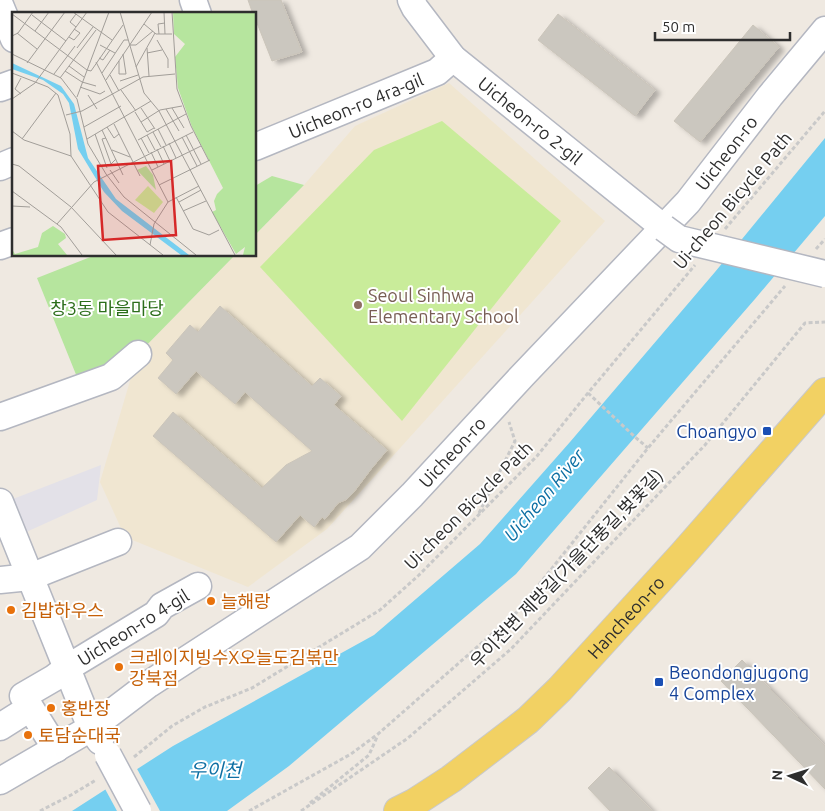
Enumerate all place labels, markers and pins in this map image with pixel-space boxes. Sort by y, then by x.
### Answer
place label: Seoul Sinhwa Elementary School [368,285,519,326]
marker: Seoul Sinhwa Elementary School [352,299,364,311]
place label: Choangyo [676,421,757,441]
marker: Choangyo [761,425,773,437]
place label: 늘해랑 [221,591,271,611]
marker: 늘해랑 [205,595,217,607]
place label: 김밥하우스 [21,600,104,620]
marker: 김밥하우스 [5,604,17,616]
place label: 크레이지빙수X오늘도김볶만 강북점 [129,647,339,688]
marker: 크레이지빙수X오늘도김볶만 강북점 [113,661,125,673]
place label: Beondongjugong 4 Complex [669,662,809,703]
marker: Beondongjugong 4 Complex [653,676,665,688]
place label: 홍반장 [61,698,111,718]
marker: 홍반장 [45,702,57,714]
place label: 토담순대국 [38,725,121,745]
marker: 토담순대국 [22,729,34,741]

